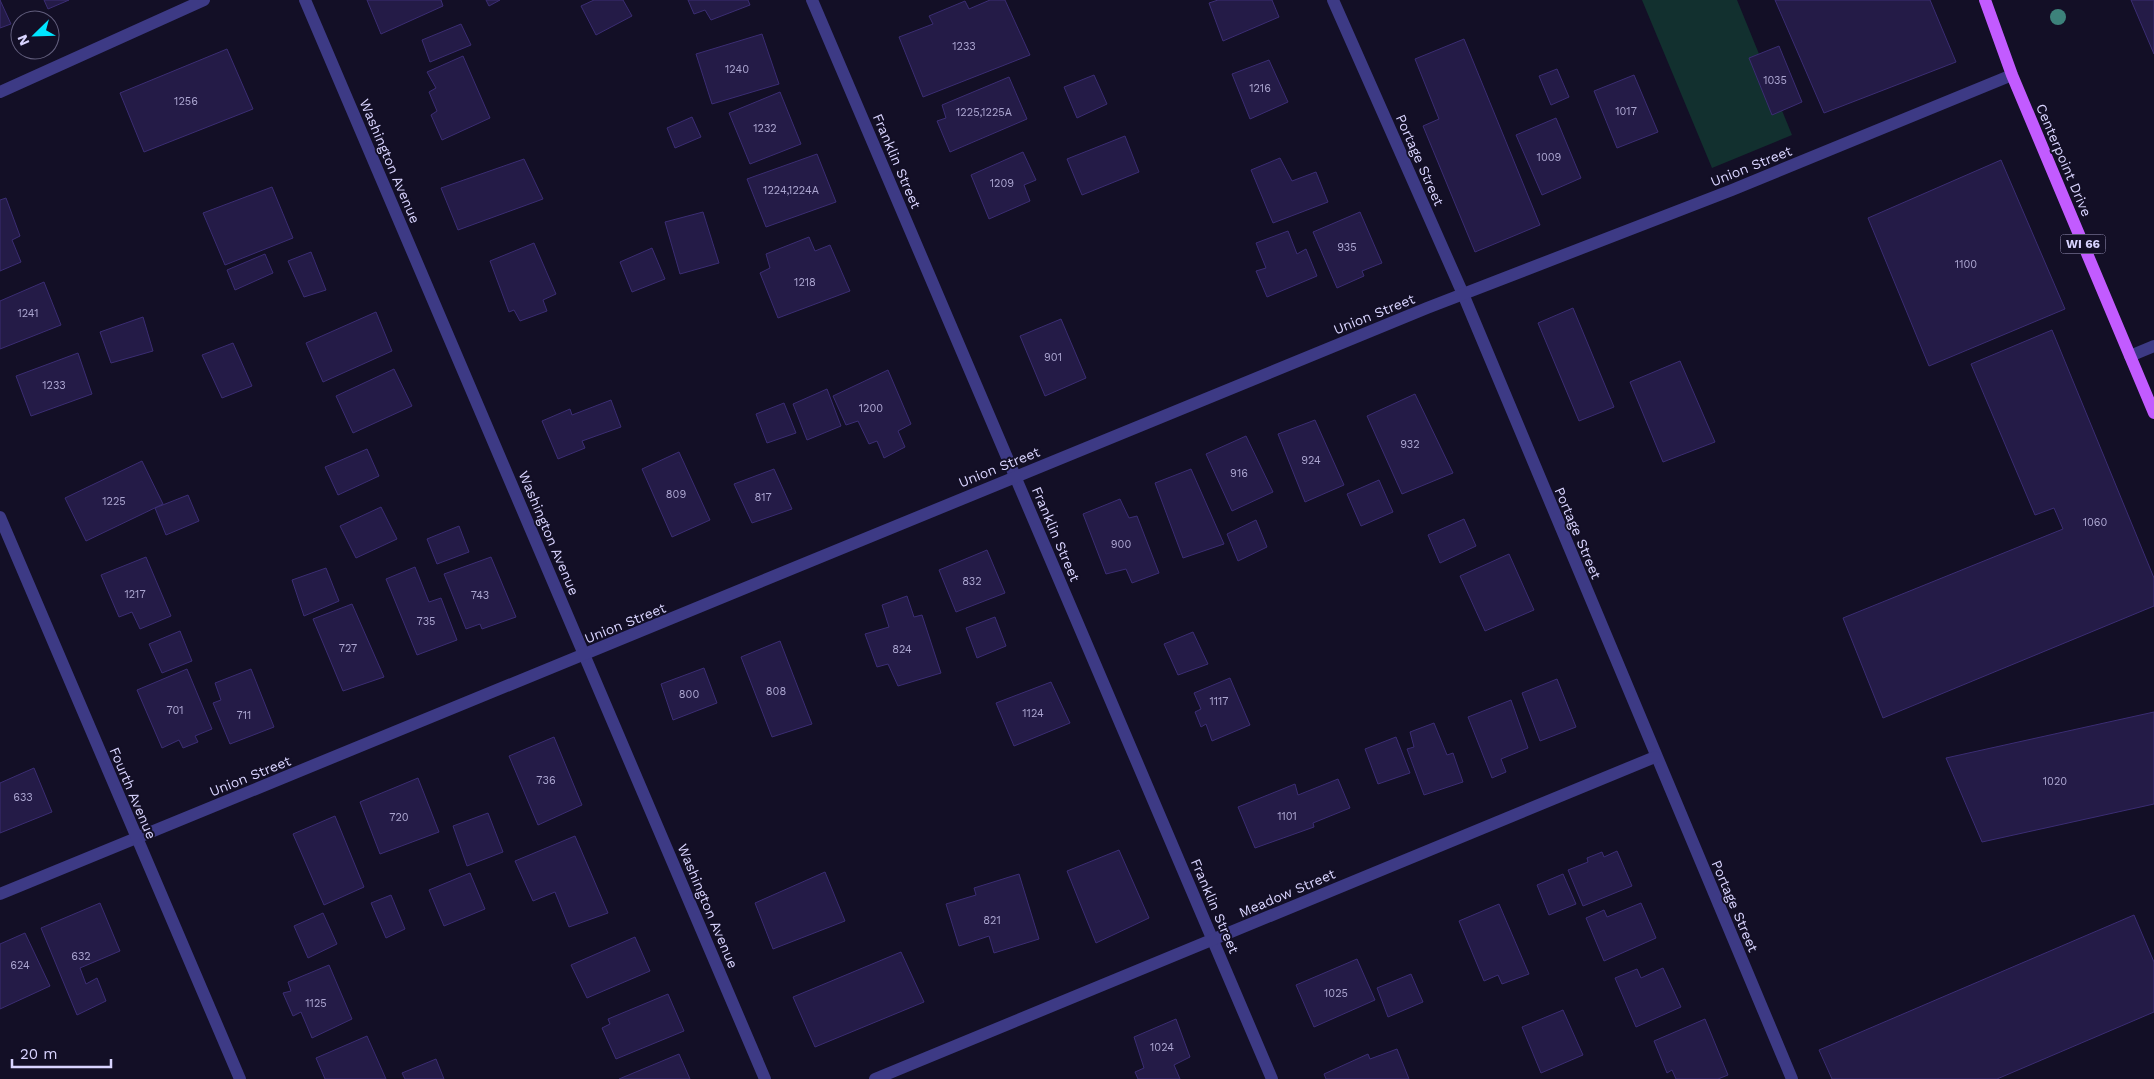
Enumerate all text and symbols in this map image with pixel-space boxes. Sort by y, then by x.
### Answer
north arrow [10,10,60,60]
text: N [14,32,32,48]
house number: 1233 [952,40,976,53]
house number: 1240 [725,63,749,76]
house number: 1035 [1763,74,1787,87]
house number: 1216 [1249,82,1271,95]
house number: 1256 [174,95,198,108]
street label: Washington Avenue [357,96,423,226]
street label: Centerpoint Drive [2033,101,2095,219]
house number: 1017 [1615,105,1637,118]
house number: 1225,1225A [956,106,1012,119]
street label: Franklin Street [870,111,924,211]
street label: Portage Street [1393,112,1447,208]
house number: 1232 [753,122,777,135]
street label: Union Street [1708,142,1794,190]
house number: 1009 [1537,151,1562,164]
house number: 1209 [990,177,1014,190]
house number: 1224,1224A [763,184,819,197]
road number: WI 66 [2060,234,2106,253]
house number: 935 [1337,241,1357,254]
house number: 1100 [1955,258,1977,271]
house number: 1218 [794,276,816,289]
street label: Union Street [1331,290,1417,338]
house number: 1241 [17,307,39,320]
house number: 901 [1044,351,1062,364]
house number: 1233 [42,379,66,392]
house number: 1200 [859,402,883,415]
house number: 932 [1400,438,1420,451]
street label: Union Street [956,443,1042,491]
house number: 924 [1301,454,1321,467]
house number: 916 [1230,467,1248,480]
street label: Washington Avenue [516,468,582,598]
street label: Franklin Street [1029,484,1083,584]
street label: Portage Street [1551,485,1605,582]
house number: 809 [666,488,686,501]
house number: 817 [754,491,772,504]
house number: 1225 [102,495,126,508]
house number: 1060 [2083,516,2107,529]
house number: 900 [1111,538,1131,551]
house number: 832 [962,575,982,588]
house number: 1217 [124,588,146,601]
house number: 743 [471,589,489,602]
street label: Union Street [582,599,668,647]
house number: 735 [417,615,436,628]
house number: 727 [339,642,357,655]
house number: 824 [892,643,912,656]
house number: 808 [766,685,786,698]
house number: 800 [679,688,699,701]
house number: 1117 [1209,695,1229,708]
house number: 701 [166,704,184,717]
house number: 1124 [1022,707,1044,720]
house number: 711 [237,709,251,722]
street label: Fourth Avenue [106,745,160,841]
street label: Union Street [207,752,293,800]
house number: 736 [536,774,556,787]
house number: 1020 [2043,775,2067,788]
house number: 633 [13,791,33,804]
house number: 1101 [1277,810,1297,823]
house number: 720 [389,811,409,824]
street label: Washington Avenue [675,841,741,971]
street label: Franklin Street [1188,856,1242,956]
street label: Portage Street [1708,858,1762,955]
street label: Meadow Street [1236,865,1338,921]
house number: 821 [983,914,1001,927]
house number: 632 [71,950,91,963]
house number: 624 [10,959,30,972]
house number: 1025 [1324,987,1348,1000]
house number: 1125 [305,997,327,1010]
scale bar [12,1036,111,1068]
house number: 1024 [1150,1041,1174,1054]
text: 20 m [20,1045,58,1063]

